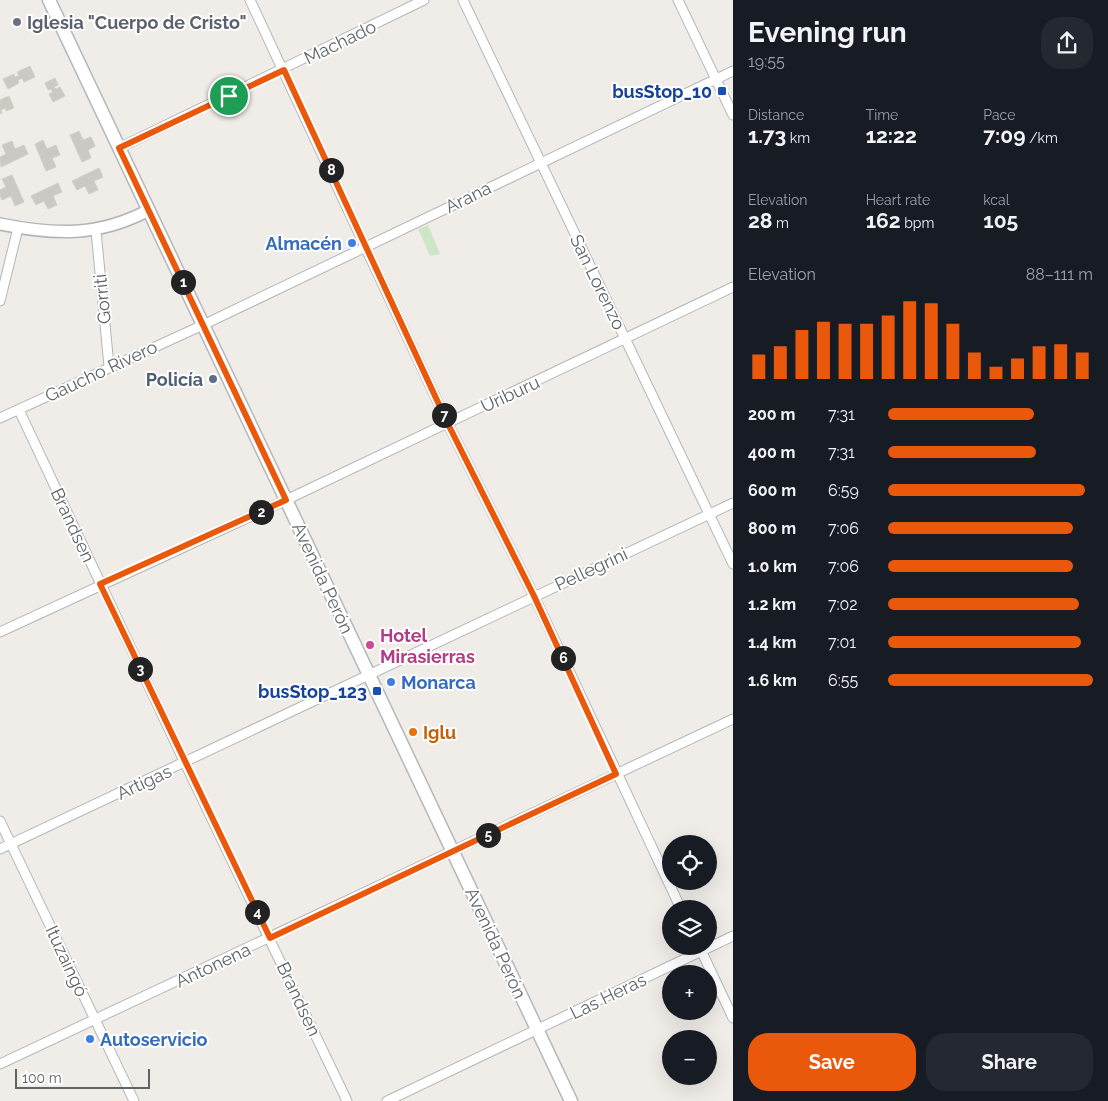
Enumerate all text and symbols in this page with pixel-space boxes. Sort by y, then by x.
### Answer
place label: Iglesia "Cuerpo de Cristo" [27,12,247,33]
street label: Machado [301,15,380,68]
marker: Iglesia "Cuerpo de Cristo" [11,16,23,28]
text: Evening run [748,16,907,49]
button: share [1041,17,1093,69]
text: 19:55 [748,52,785,71]
pin [208,75,250,117]
place label: busStop_10 [612,81,712,102]
icon: arrive [215,82,243,110]
marker: busStop_10 [716,85,728,97]
text: Distance [748,107,804,123]
text: Time [866,107,898,123]
text: Pace [983,107,1015,123]
text: 1.73 [748,123,786,148]
text: 12:22 [866,123,917,148]
text: 7:09 [983,123,1026,148]
text: km [786,130,810,146]
text: /km [1026,130,1058,146]
pin: 8 [318,158,344,182]
text: 8 [327,162,336,178]
street label: Arana [442,177,494,217]
text: Elevation [748,192,807,208]
text: Heart rate [866,192,930,208]
text: kcal [983,192,1010,208]
text: 28 [748,208,773,233]
text: 162 [866,208,901,233]
text: 105 [983,208,1018,233]
text: m [773,215,789,231]
text: bpm [901,215,934,231]
street label: San Lorenzo [566,231,630,333]
place label: Almacén [265,233,342,254]
marker: Almacén [346,237,358,249]
text: Elevation [748,265,816,284]
text: 88–111 m [1026,265,1093,284]
pin: 1 [170,270,196,294]
street label: Gorriti [89,273,115,325]
text: 1 [180,274,187,290]
street label: Gaucho Rivero [42,336,161,406]
place label: Policía [146,369,203,390]
street label: Uriburu [477,371,543,417]
marker: Policía [207,373,219,385]
pin: 7 [432,402,456,428]
text: 200 m [748,405,795,424]
text: 7:31 [828,405,855,424]
text: 7 [441,407,448,423]
text: 400 m [748,443,796,462]
text: 7:31 [828,443,855,462]
text: 600 m [748,481,796,500]
text: 6:59 [828,481,859,500]
street label: Brandsen [47,485,99,565]
pin: 2 [248,500,274,524]
text: 2 [258,504,265,520]
street label: Avenida Perón [288,519,358,637]
text: 800 m [748,519,796,538]
text: 7:06 [828,519,859,538]
street label: Pellegrini [551,543,631,595]
text: 1.0 km [748,557,797,576]
text: 7:06 [828,557,859,576]
text: 1.2 km [748,595,796,614]
text: 7:02 [828,595,858,614]
place label: Hotel Mirasierras [380,625,475,667]
text: 1.4 km [748,633,796,652]
text: 7:01 [828,633,856,652]
marker: Hotel Mirasierras [364,639,376,651]
pin: 6 [550,646,576,670]
text: 6 [559,650,568,666]
pin: 3 [128,656,152,682]
text: 3 [137,661,144,677]
text: 1.6 km [748,671,797,690]
text: 6:55 [828,671,858,690]
place label: Monarca [401,672,476,693]
marker: Monarca [385,676,397,688]
place label: busStop_123 [258,681,367,702]
marker: busStop_123 [371,685,383,697]
place label: Iglu [423,722,456,743]
marker: Iglu [407,726,419,738]
street label: Artigas [113,760,175,804]
pin: 5 [476,822,500,848]
text: 5 [485,827,492,843]
map controls [662,835,717,1085]
button: locate [662,835,717,890]
street label: Avenida Perón [461,884,531,1002]
pin: 4 [244,900,270,924]
button: layers [662,900,717,955]
text: 4 [254,904,262,920]
street label: Ituzaingó [41,922,93,1000]
street label: Antonena [172,938,254,992]
street label: Brandsen [273,959,325,1039]
button: + [662,965,717,1020]
street label: Las Heras [567,968,650,1023]
place label: Autoservicio [100,1029,208,1050]
button: − [662,1030,717,1085]
marker: Autoservicio [84,1033,96,1045]
button: Save [748,1033,916,1091]
button: Share [926,1033,1093,1091]
scale bar [15,1066,150,1089]
text: 100 m [22,1070,62,1086]

